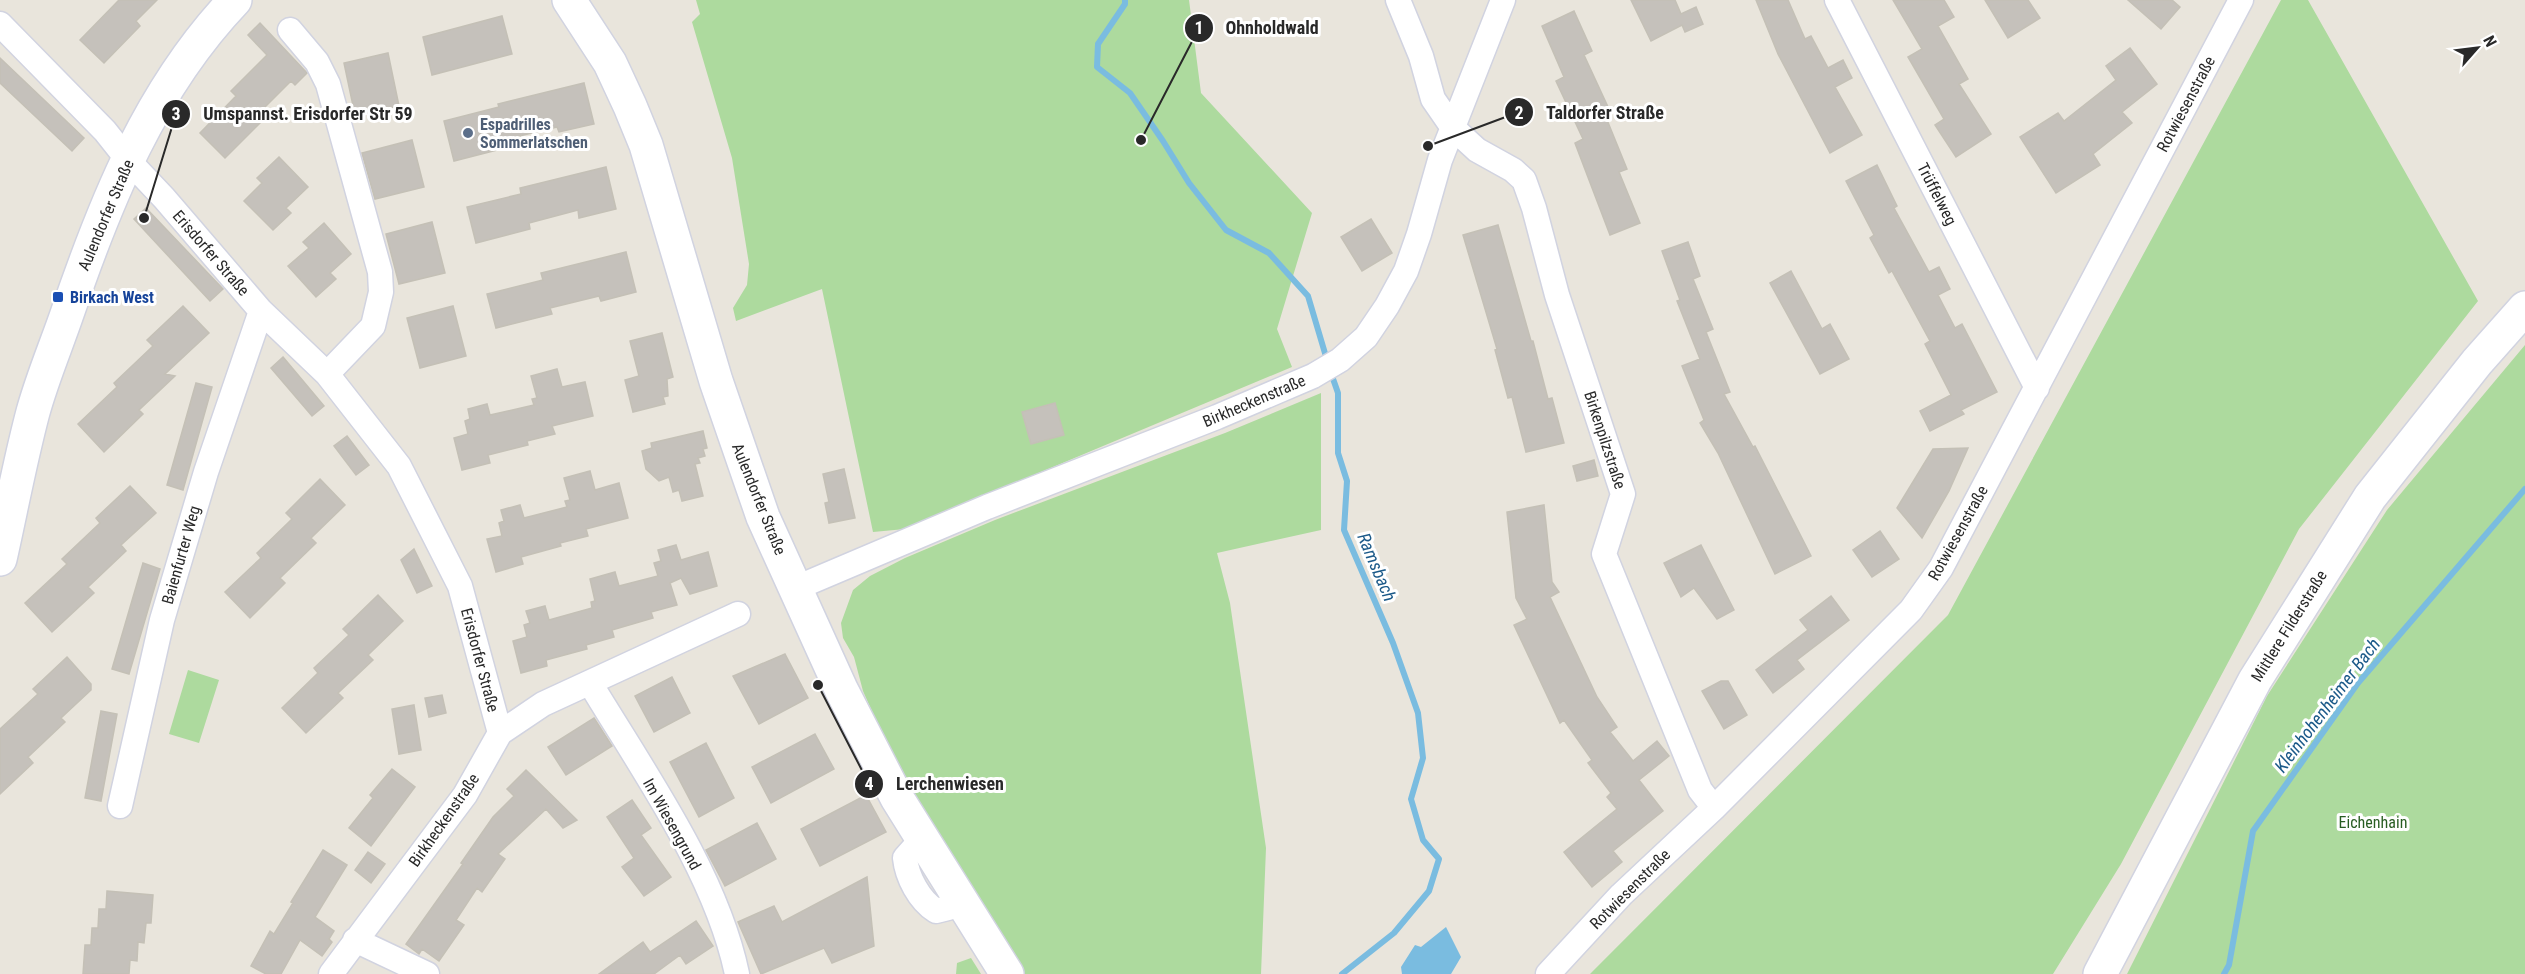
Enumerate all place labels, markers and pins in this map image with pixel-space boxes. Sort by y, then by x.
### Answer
callout: Ohnholdwald [1184,10,1331,46]
callout: Taldorfer Straße [1504,94,1675,130]
callout: Umspannst. Erisdorfer Str 59 [161,96,425,132]
place label: Espadrilles Sommerlatschen [480,115,588,152]
marker: Espadrilles Sommerlatschen [461,126,475,140]
place label: Birkach West [70,288,154,307]
marker: Birkach West [51,290,65,304]
callout: Lerchenwiesen [854,766,1016,802]

